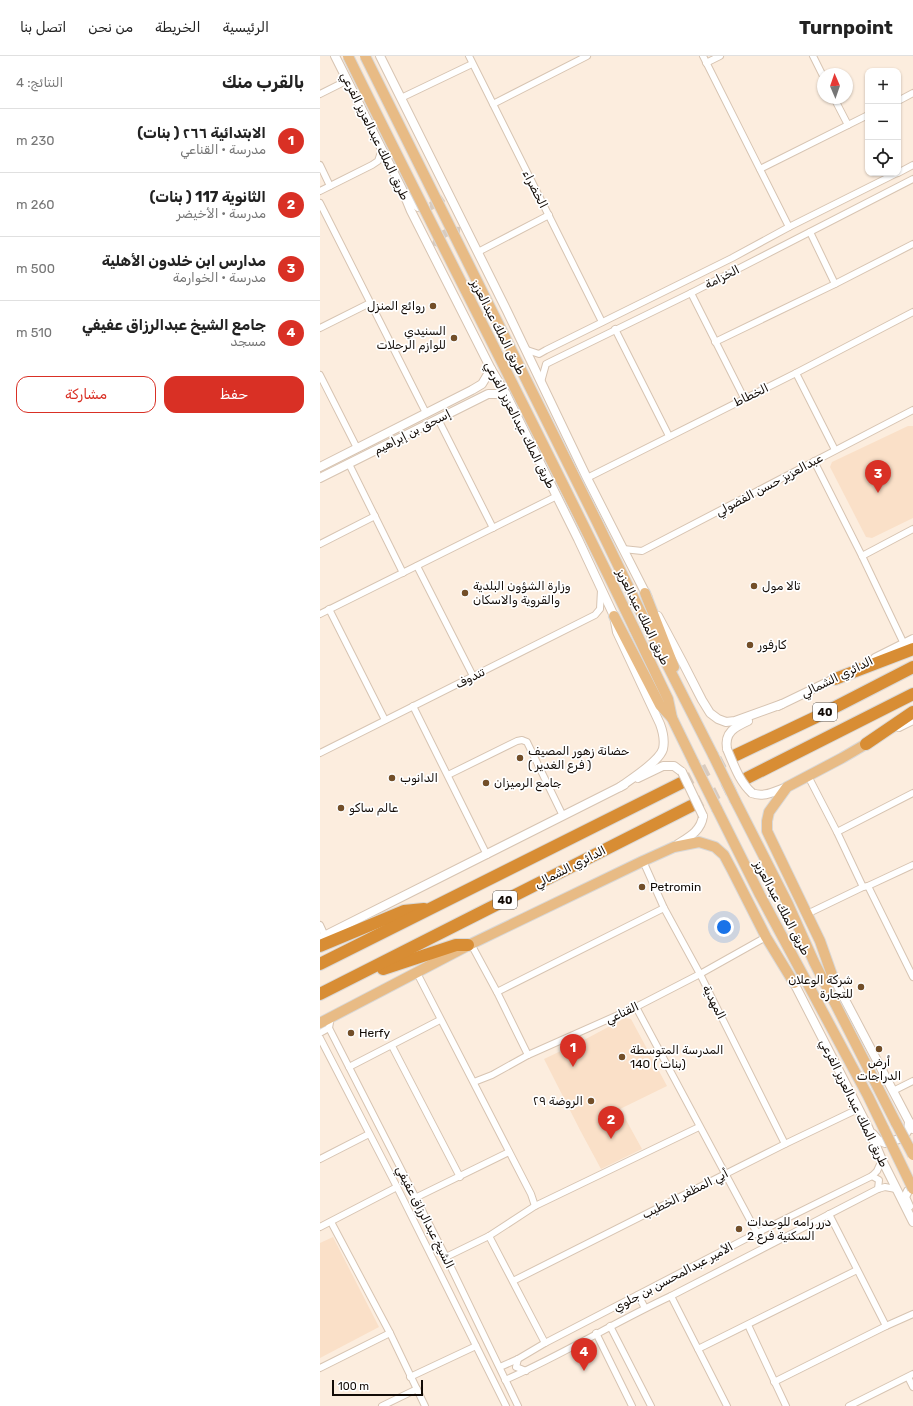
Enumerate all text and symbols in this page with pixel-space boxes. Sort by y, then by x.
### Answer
text: Turnpoint [799,16,893,39]
text: اتصل بنا [20,19,66,36]
text: من نحن [88,19,133,36]
text: الخريطة [155,19,200,36]
text: الرئيسية [222,19,269,36]
north arrow [817,68,853,104]
map controls [865,68,901,176]
button: + [865,68,901,104]
street label: طريق الملك عبدالعزيز الفرعي [336,70,412,203]
text: بالقرب منك [222,72,304,92]
text: النتائج: 4 [16,75,63,90]
button: − [865,104,901,140]
text: الابتدائية ٢٦٦ ( بنات) [137,124,266,142]
text: 230 m [16,133,54,148]
text: 1 [288,133,294,148]
button: locate [865,140,901,176]
text: مدرسة · القناعي [180,142,266,157]
street label: الخضراء [519,168,551,211]
text: الثانوية 117 ( بنات) [150,188,266,206]
text: 260 m [16,197,54,212]
text: 2 [287,197,295,212]
text: مدرسة · الأخيضر [177,206,266,221]
text: مدارس ابن خلدون الأهلية [102,252,266,270]
text: 500 m [16,261,55,276]
text: 3 [287,261,295,276]
street label: الخزامة [702,262,742,293]
text: مدرسة · الخوارمة [173,270,266,285]
street label: طريق الملك عبدالعزيز [467,276,528,377]
place label: روائع المنزل [367,299,425,315]
marker: روائع المنزل [428,301,438,311]
text: جامع الشيخ عبدالرزاق عفيفي [82,316,266,334]
place label: السنيدي للوازم الرحلات [376,324,446,354]
text: 510 m [16,325,52,340]
text: 4 [287,325,295,340]
marker: السنيدي للوازم الرحلات [449,333,459,343]
text: مسجد [230,334,266,349]
street label: طريق الملك عبدالعزيز الفرعي [480,359,558,492]
button: مشاركة [16,376,156,413]
button: حفظ [164,376,304,413]
street label: الخطاط [731,381,771,409]
street label: إسحق بن إبراهيم [371,407,453,458]
street label: عبدالعزيز حسن الفضولي [713,451,826,521]
pin: 3 [865,460,891,493]
street label: طريق الملك عبدالعزيز [612,566,672,668]
place label: وزارة الشؤون البلدية والقروية والاسكان [473,579,571,608]
place label: تالا مول [762,579,800,594]
marker: تالا مول [749,581,759,591]
marker: وزارة الشؤون البلدية والقروية والاسكان [460,588,470,598]
place label: كارفور [757,638,787,653]
marker: كارفور [745,640,755,650]
street label: الدائري الشمالي [799,654,876,702]
street label: تندوف [453,665,488,692]
road number: 40 [813,703,837,721]
place label: حضانة زهور المصيف ( فرع الغدير ) [528,744,629,774]
marker: حضانة زهور المصيف ( فرع الغدير ) [515,753,525,763]
place label: الدانوب [400,771,438,786]
marker: الدانوب [387,773,397,783]
place label: جامع الرميزان [494,776,561,792]
marker: جامع الرميزان [481,778,491,788]
place label: عالم ساكو [349,801,399,816]
marker: عالم ساكو [336,803,346,813]
street label: الدائري الشمالي [532,843,609,893]
street label: طريق الملك عبدالعزيز [750,857,813,958]
place label: Petromin [650,880,701,894]
marker: Petromin [637,882,647,892]
road number: 40 [493,891,517,909]
your location [714,917,734,937]
place label: شركة الوعلان للتجارة [788,973,853,1002]
marker: شركة الوعلان للتجارة [856,982,866,992]
street label: المهدية [699,983,729,1021]
street label: القناعي [603,999,642,1029]
place label: Herfy [359,1026,390,1040]
marker: Herfy [346,1028,356,1038]
pin: 1 [560,1034,586,1067]
street label: طريق الملك عبدالعزيز الفرعي [815,1037,891,1170]
place label: المدرسة المتوسطة 140 ( بنات) [630,1043,723,1071]
marker: أرض الدراجات [874,1044,884,1054]
marker: المدرسة المتوسطة 140 ( بنات) [617,1052,627,1062]
place label: أرض الدراجات [857,1055,901,1084]
place label: الروضة ٢٩ [533,1094,583,1109]
marker: الروضة ٢٩ [586,1096,596,1106]
pin: 2 [598,1106,624,1139]
street label: الشيخ عبدالرزاق عفيفي [391,1163,457,1272]
street label: أبي المظفر الخطيب [640,1166,731,1224]
place label: درر رامه للوحدات السكنية فرع 2 [747,1215,831,1245]
marker: درر رامه للوحدات السكنية فرع 2 [734,1224,744,1234]
street label: الأمير عبدالمحسن بن جلوي [611,1239,736,1315]
pin: 4 [571,1338,597,1371]
scale bar [332,1378,423,1397]
text: 100 m [338,1380,369,1393]

